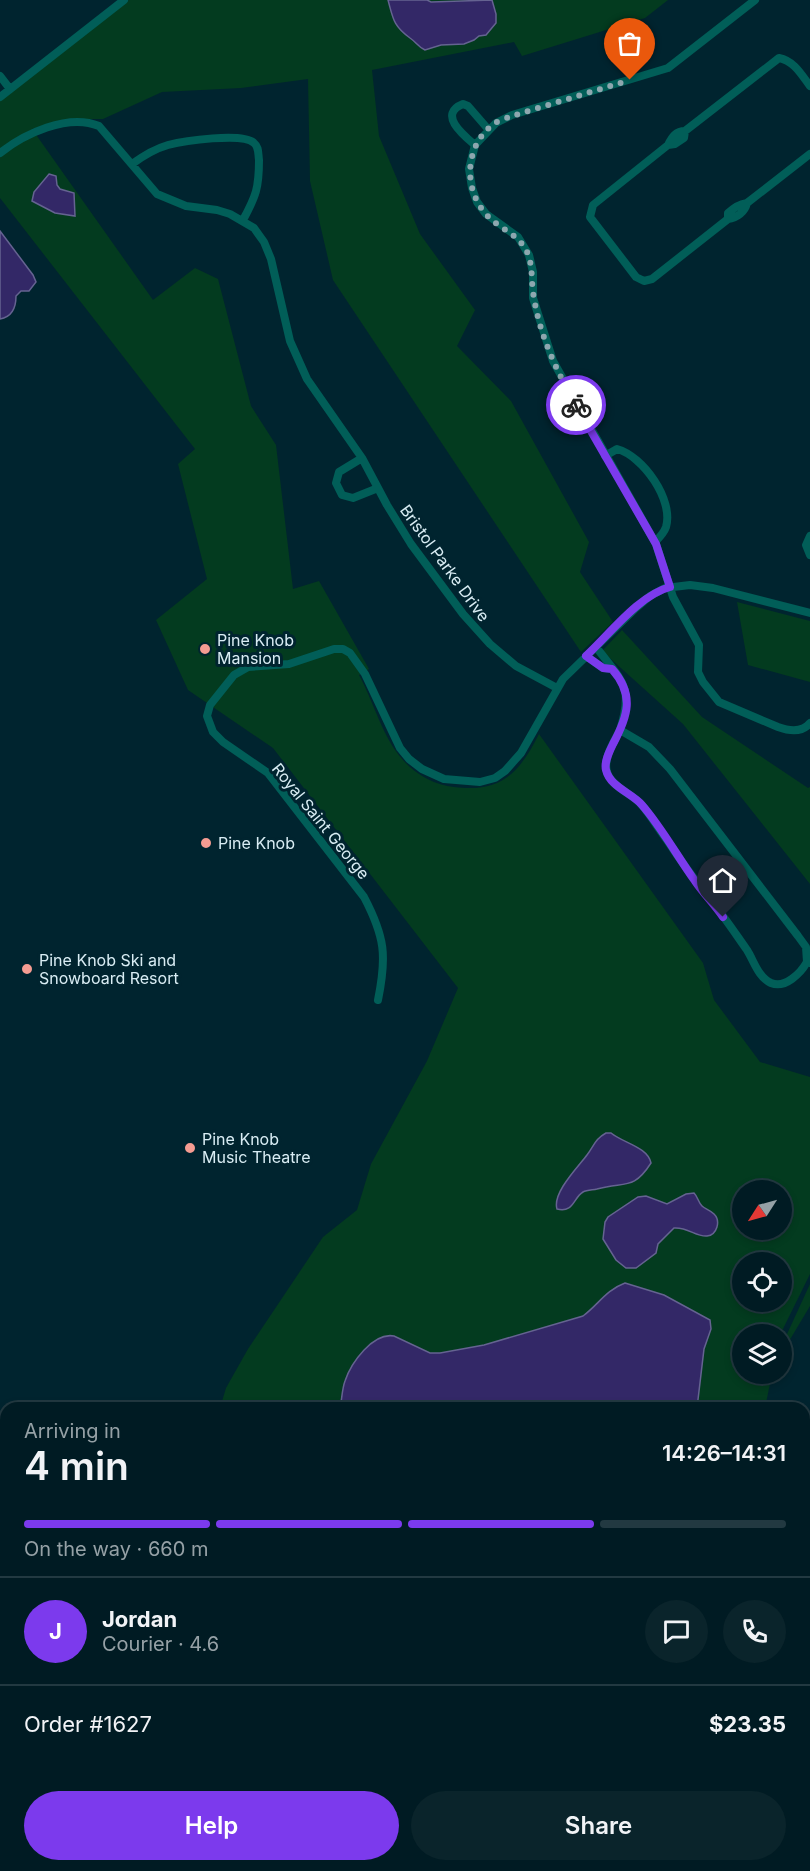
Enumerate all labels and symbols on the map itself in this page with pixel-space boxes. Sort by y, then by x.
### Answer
pin [604,18,655,80]
courier [546,375,606,435]
street label: Bristol Parke Drive [396,501,494,625]
place label: Pine Knob Mansion [217,630,294,668]
marker: Pine Knob Mansion [198,642,212,656]
street label: Royal Saint George [268,759,374,883]
place label: Pine Knob [218,833,295,853]
marker: Pine Knob [199,836,213,850]
pin [697,855,748,917]
place label: Pine Knob Ski and Snowboard Resort [39,950,179,988]
marker: Pine Knob Ski and Snowboard Resort [20,962,34,976]
place label: Pine Knob Music Theatre [202,1129,310,1167]
marker: Pine Knob Music Theatre [183,1141,197,1155]
north arrow [732,1180,792,1240]

